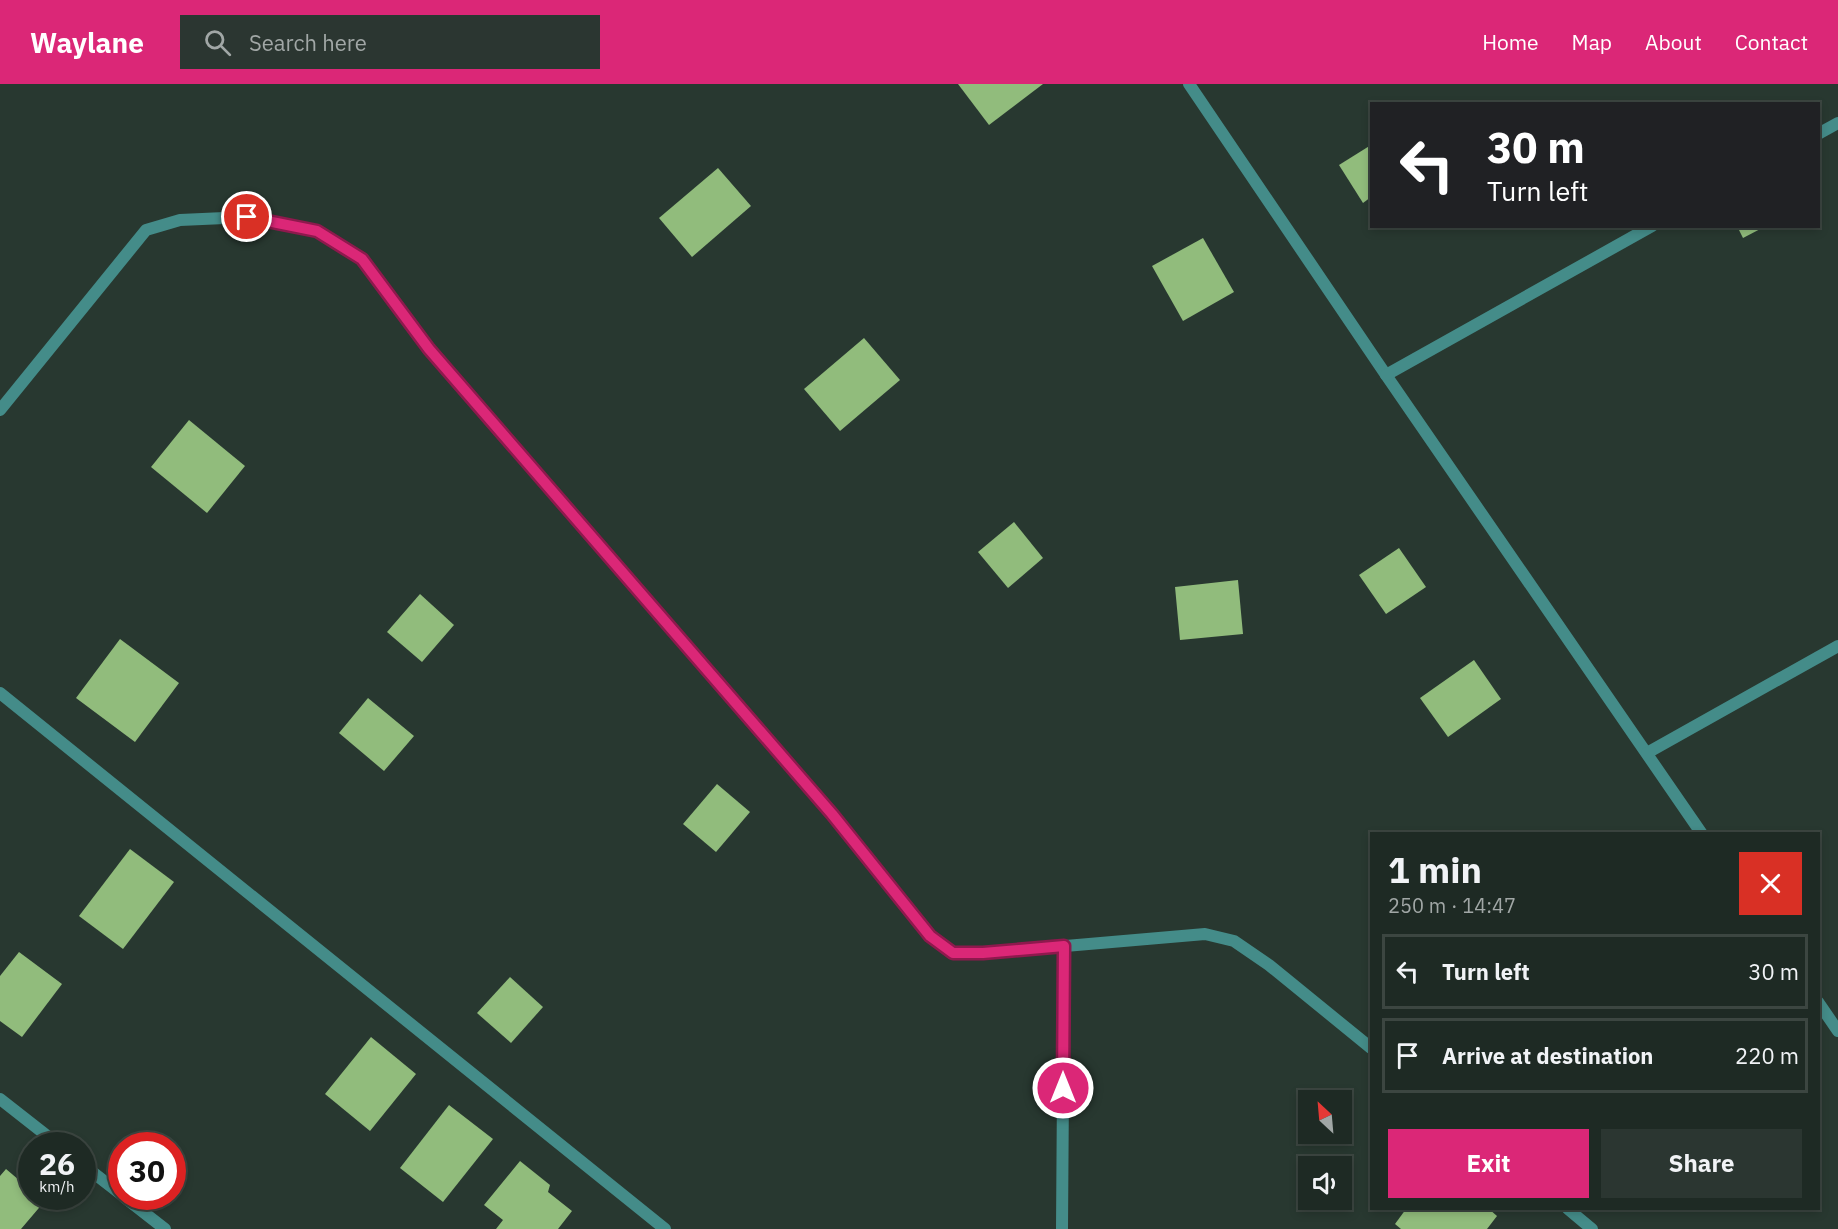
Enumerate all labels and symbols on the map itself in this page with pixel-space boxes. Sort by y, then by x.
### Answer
pin [221,191,272,242]
position arrow [1031,1056,1095,1120]
north arrow [1298,1090,1352,1144]
speed limit sign: 30 [108,1132,186,1210]

